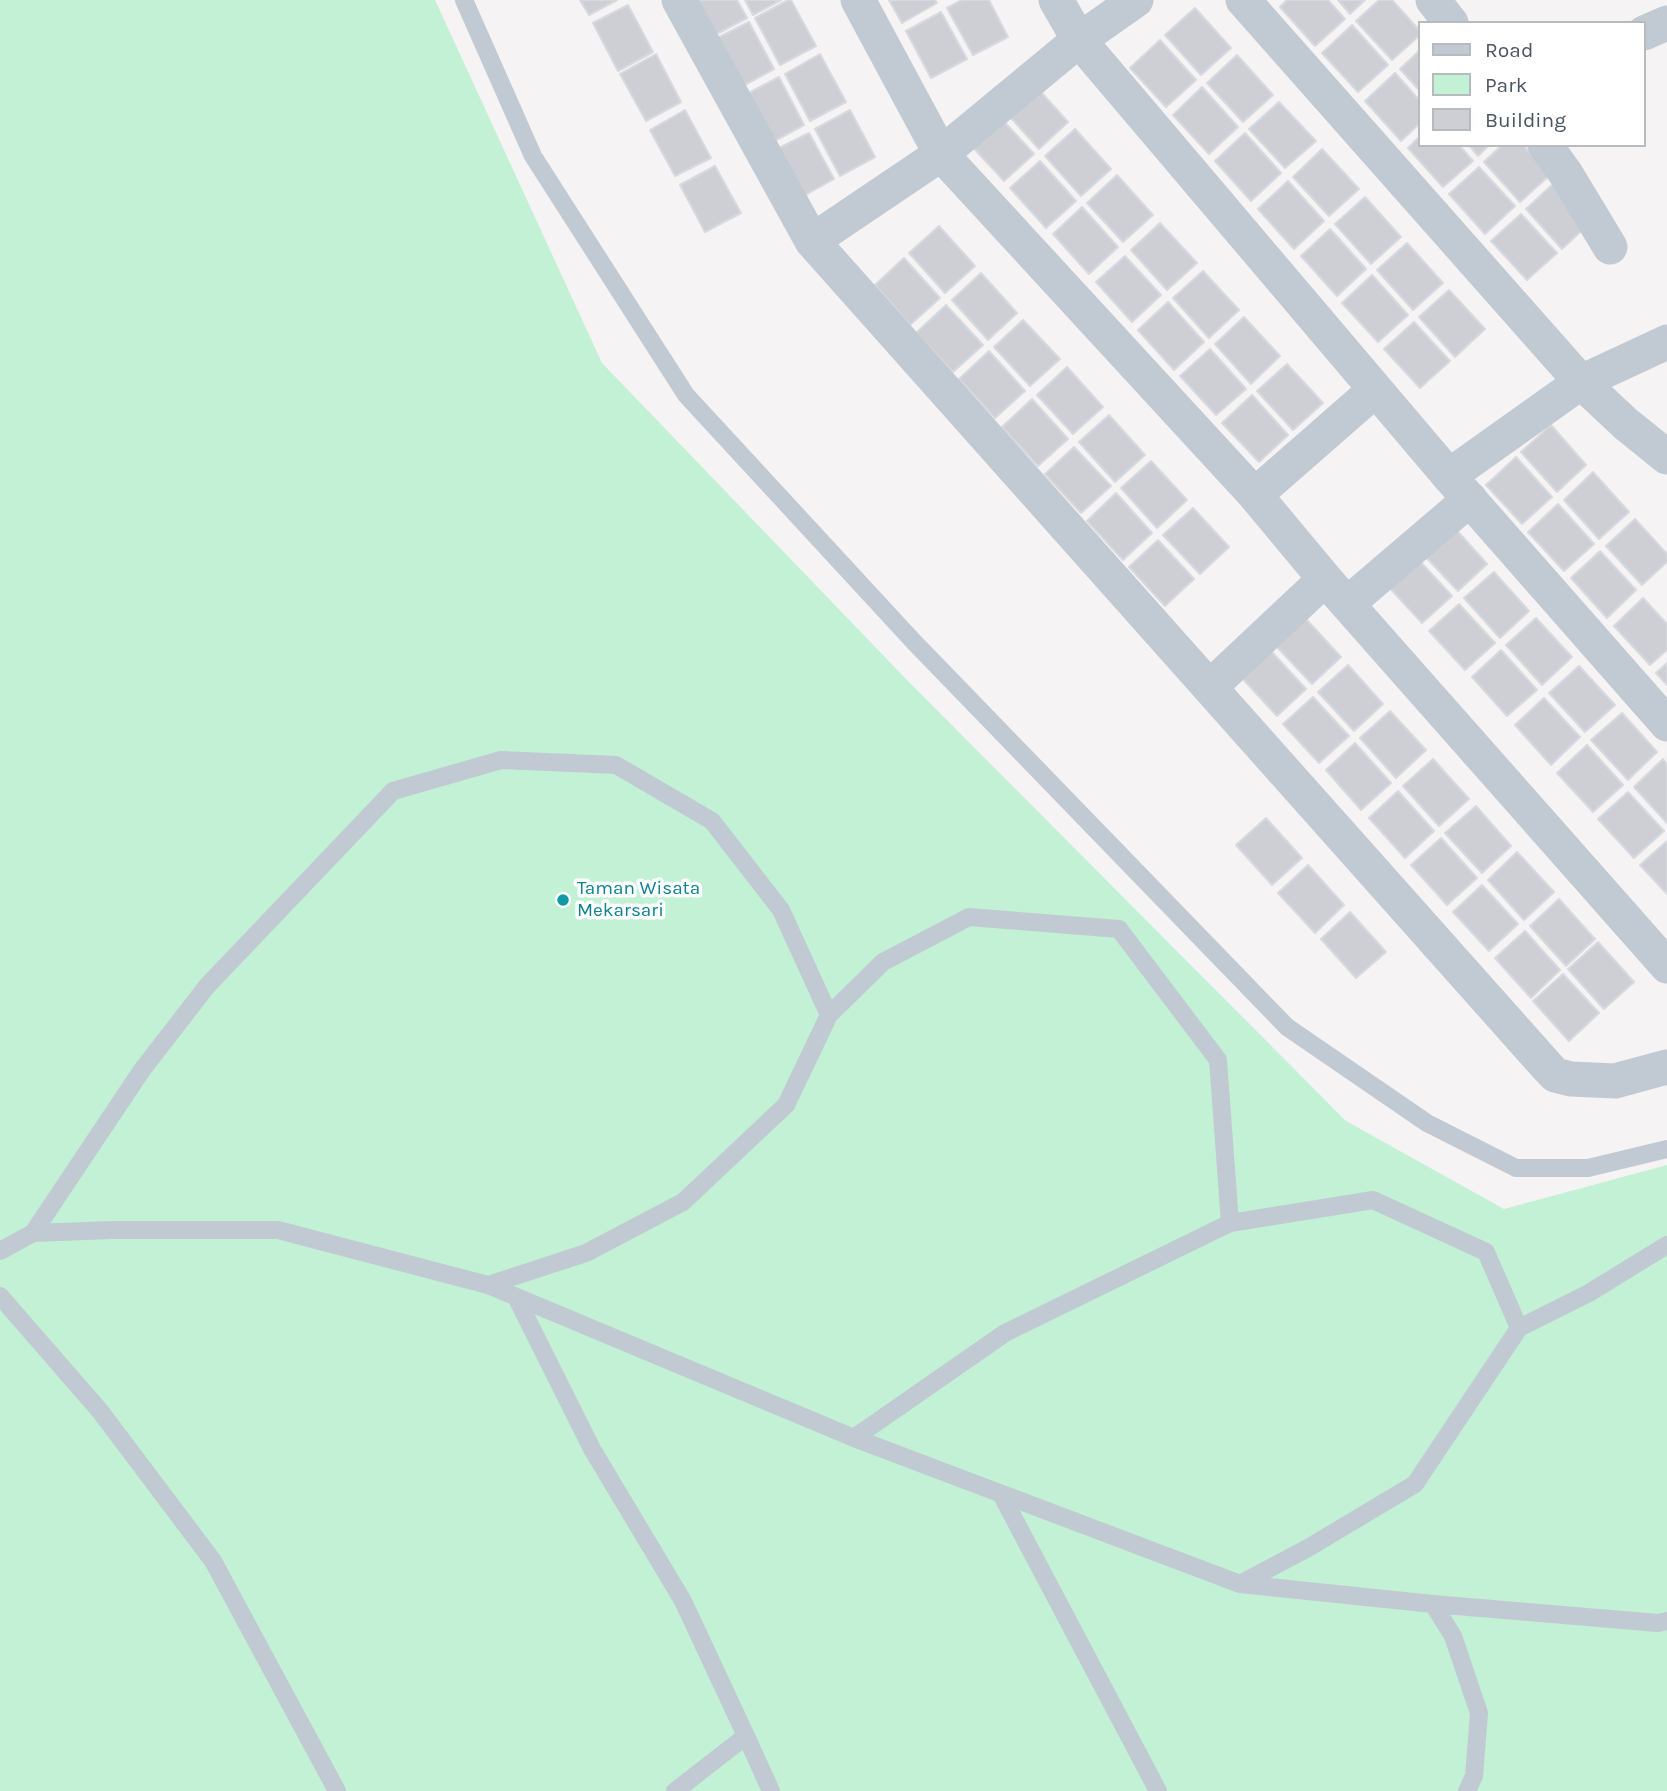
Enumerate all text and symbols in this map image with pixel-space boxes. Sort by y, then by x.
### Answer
legend [1418,21,1646,147]
text: Road [1485,38,1533,62]
text: Park [1485,73,1528,97]
text: Building [1485,108,1566,132]
place label: Taman Wisata Mekarsari [577,878,700,922]
marker: Taman Wisata Mekarsari [555,892,571,908]

